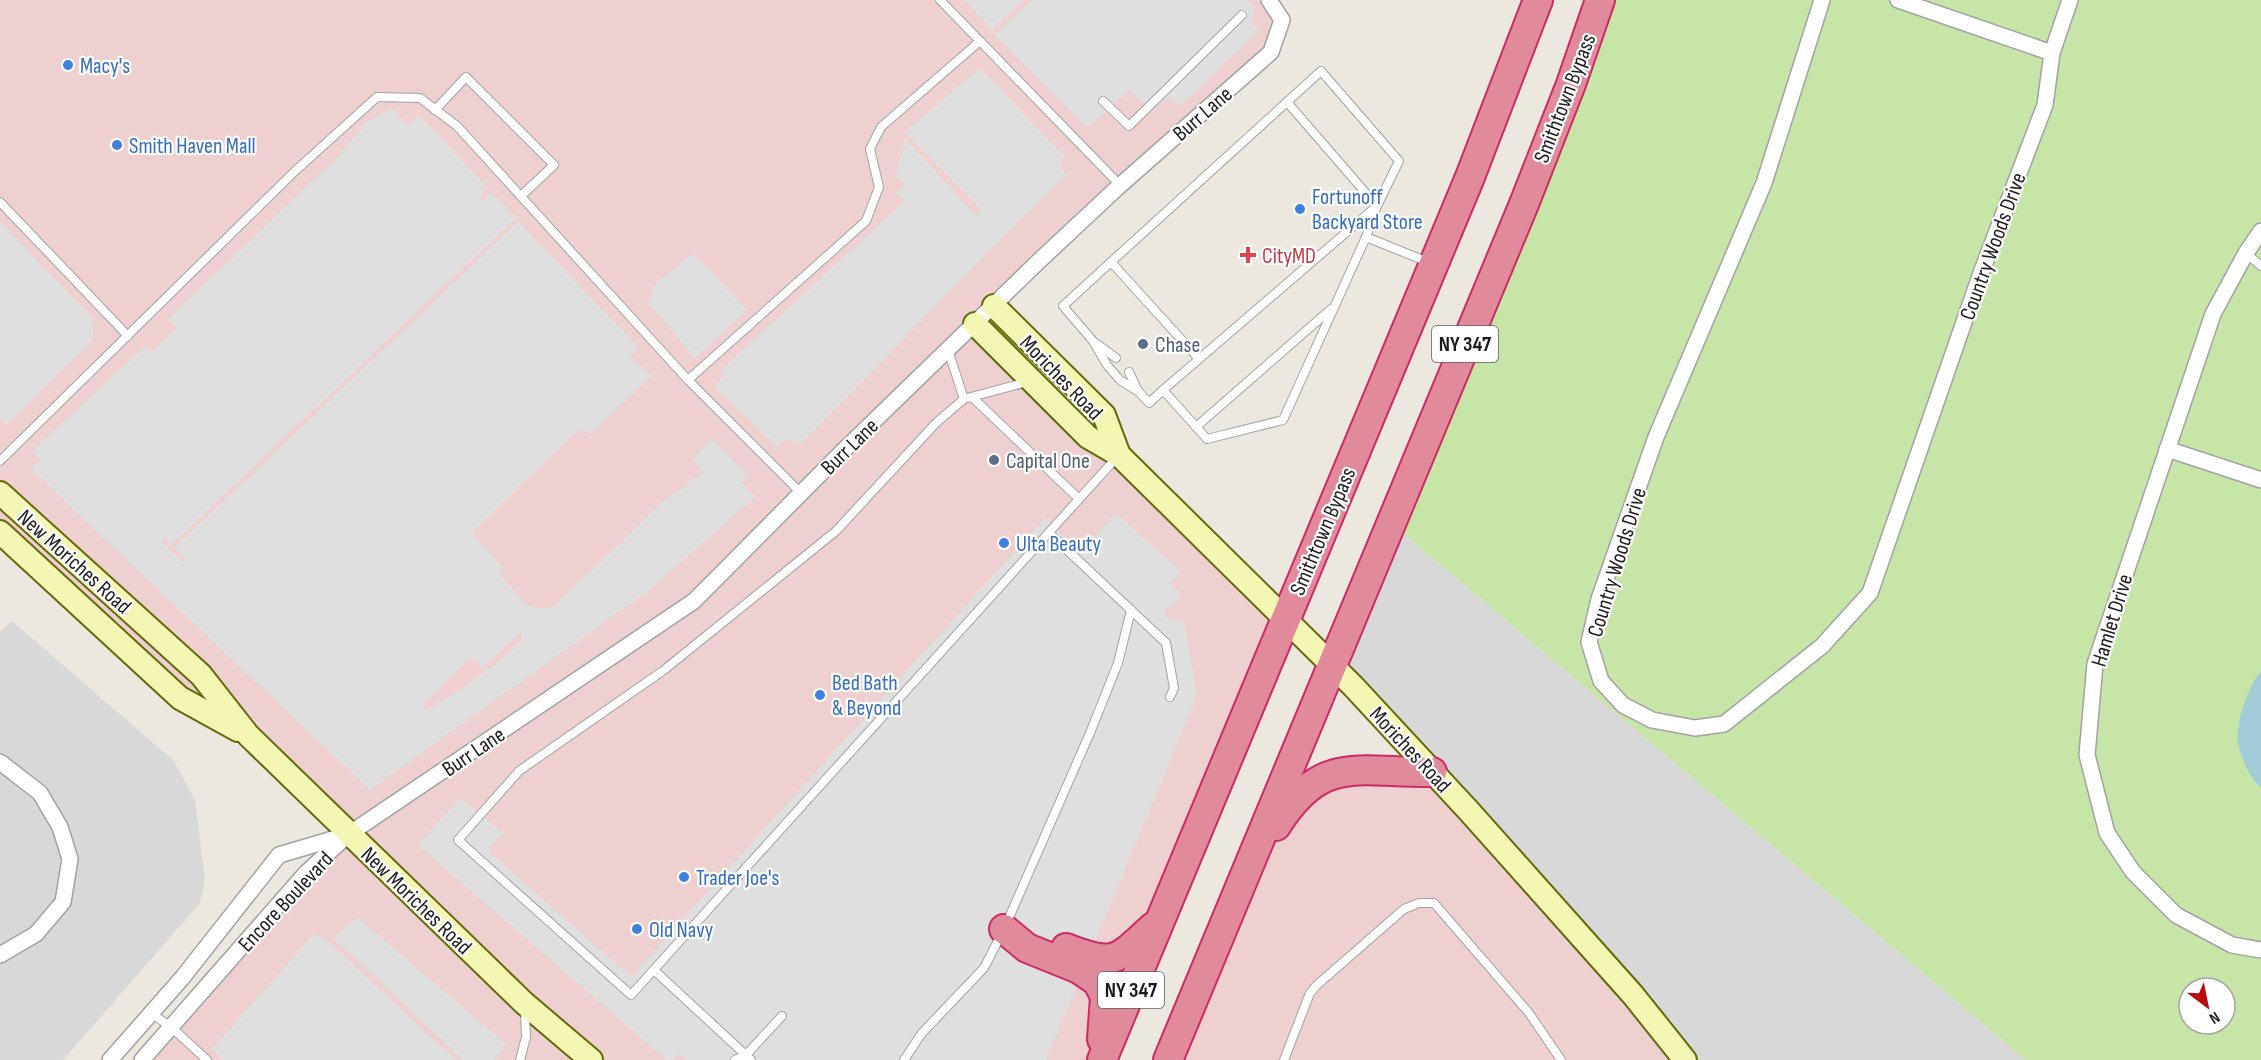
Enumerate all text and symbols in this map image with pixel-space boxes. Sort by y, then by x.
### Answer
street label: Smithtown Bypass [1528,30,1602,167]
place label: Macy's [80,53,130,80]
marker: Macy's [61,58,75,72]
street label: Burr Lane [1168,81,1238,147]
place label: Smith Haven Mall [129,133,256,160]
marker: Smith Haven Mall [110,138,124,152]
street label: Country Woods Drive [1954,169,2033,324]
place label: Fortunoff Backyard Store [1312,184,1423,236]
marker: Fortunoff Backyard Store [1293,202,1307,216]
place label: CityMD [1262,243,1316,270]
marker: CityMD [1239,246,1257,264]
road number: NY 347 [1432,326,1498,362]
street label: Moriches Road [1014,330,1108,426]
place label: Chase [1155,332,1200,359]
marker: Chase [1136,337,1150,351]
street label: Burr Lane [815,413,885,481]
place label: Capital One [1006,448,1090,475]
marker: Capital One [987,453,1001,467]
street label: Smithtown Bypass [1284,464,1362,599]
street label: Country Woods Drive [1582,484,1653,640]
street label: New Moriches Road [12,504,136,620]
place label: Ulta Beauty [1016,531,1102,558]
marker: Ulta Beauty [997,536,1011,550]
street label: Hamlet Drive [2086,571,2139,670]
place label: Bed Bath & Beyond [832,670,901,722]
marker: Bed Bath & Beyond [813,688,827,702]
street label: Moriches Road [1363,701,1457,799]
street label: Burr Lane [437,721,510,783]
street label: New Moriches Road [355,842,477,961]
street label: Encore Boulevard [233,846,339,958]
place label: Trader Joe's [696,865,780,892]
marker: Trader Joe's [677,870,691,884]
place label: Old Navy [649,917,714,944]
marker: Old Navy [630,922,644,936]
road number: NY 347 [1098,972,1164,1008]
north arrow [2177,976,2237,1036]
text: N [2205,1007,2223,1028]

